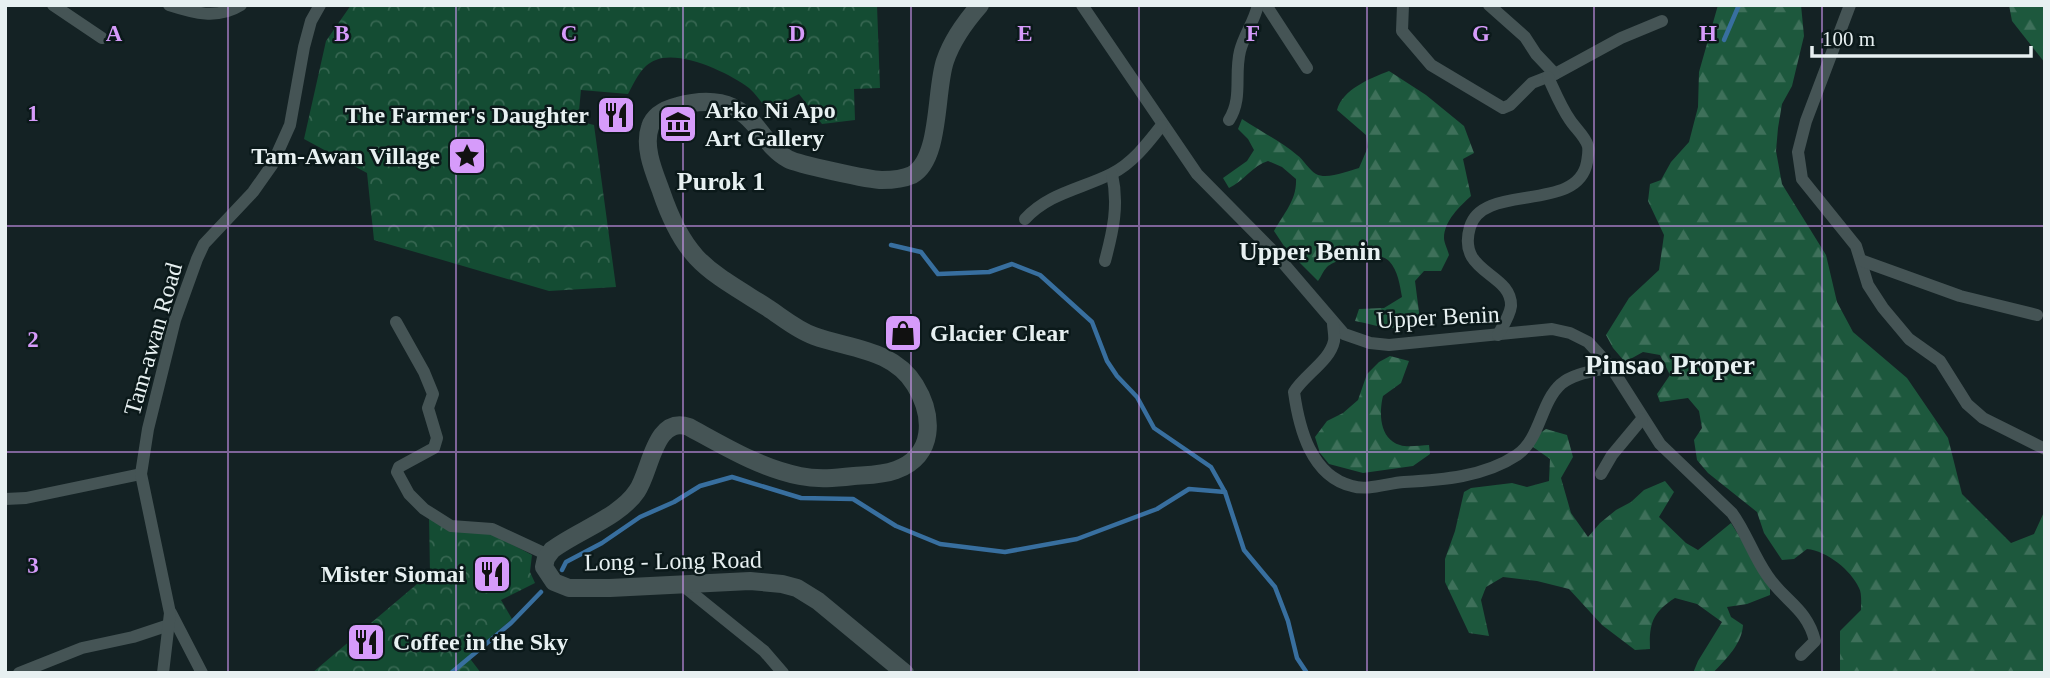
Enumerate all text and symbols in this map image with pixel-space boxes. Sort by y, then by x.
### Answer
scale bar [1812,14,2031,58]
text: A [106,21,123,46]
text: B [334,21,350,46]
text: C [561,21,577,46]
text: D [789,21,805,46]
text: E [1017,21,1033,46]
text: F [1246,21,1260,46]
text: G [1472,21,1490,46]
text: H [1699,21,1717,46]
text: 100 m [1822,27,1875,51]
restaurant icon: The Farmer's Daughter [595,94,637,136]
place label: Arko Ni Apo Art Gallery [705,97,836,151]
text: 1 [27,101,39,126]
place label: The Farmer's Daughter [345,102,589,128]
museum icon: Arko Ni Apo Art Gallery [657,103,699,145]
place icon: Tam-Awan Village [446,135,488,177]
place label: Tam-Awan Village [251,143,440,169]
district label: Purok 1 [677,167,765,196]
district label: Upper Benin [1239,237,1381,266]
street label: Tam-awan Road [119,260,187,418]
street label: Upper Benin [1376,301,1500,333]
shop icon: Glacier Clear [882,312,924,354]
place label: Glacier Clear [930,320,1069,346]
text: 2 [27,327,39,352]
district label: Pinsao Proper [1585,349,1755,380]
street label: Long - Long Road [584,546,762,576]
text: 3 [27,553,39,578]
restaurant icon: Mister Siomai [471,553,513,595]
place label: Mister Siomai [321,561,465,587]
restaurant icon: Coffee in the Sky [345,621,387,663]
place label: Coffee in the Sky [393,629,568,655]

